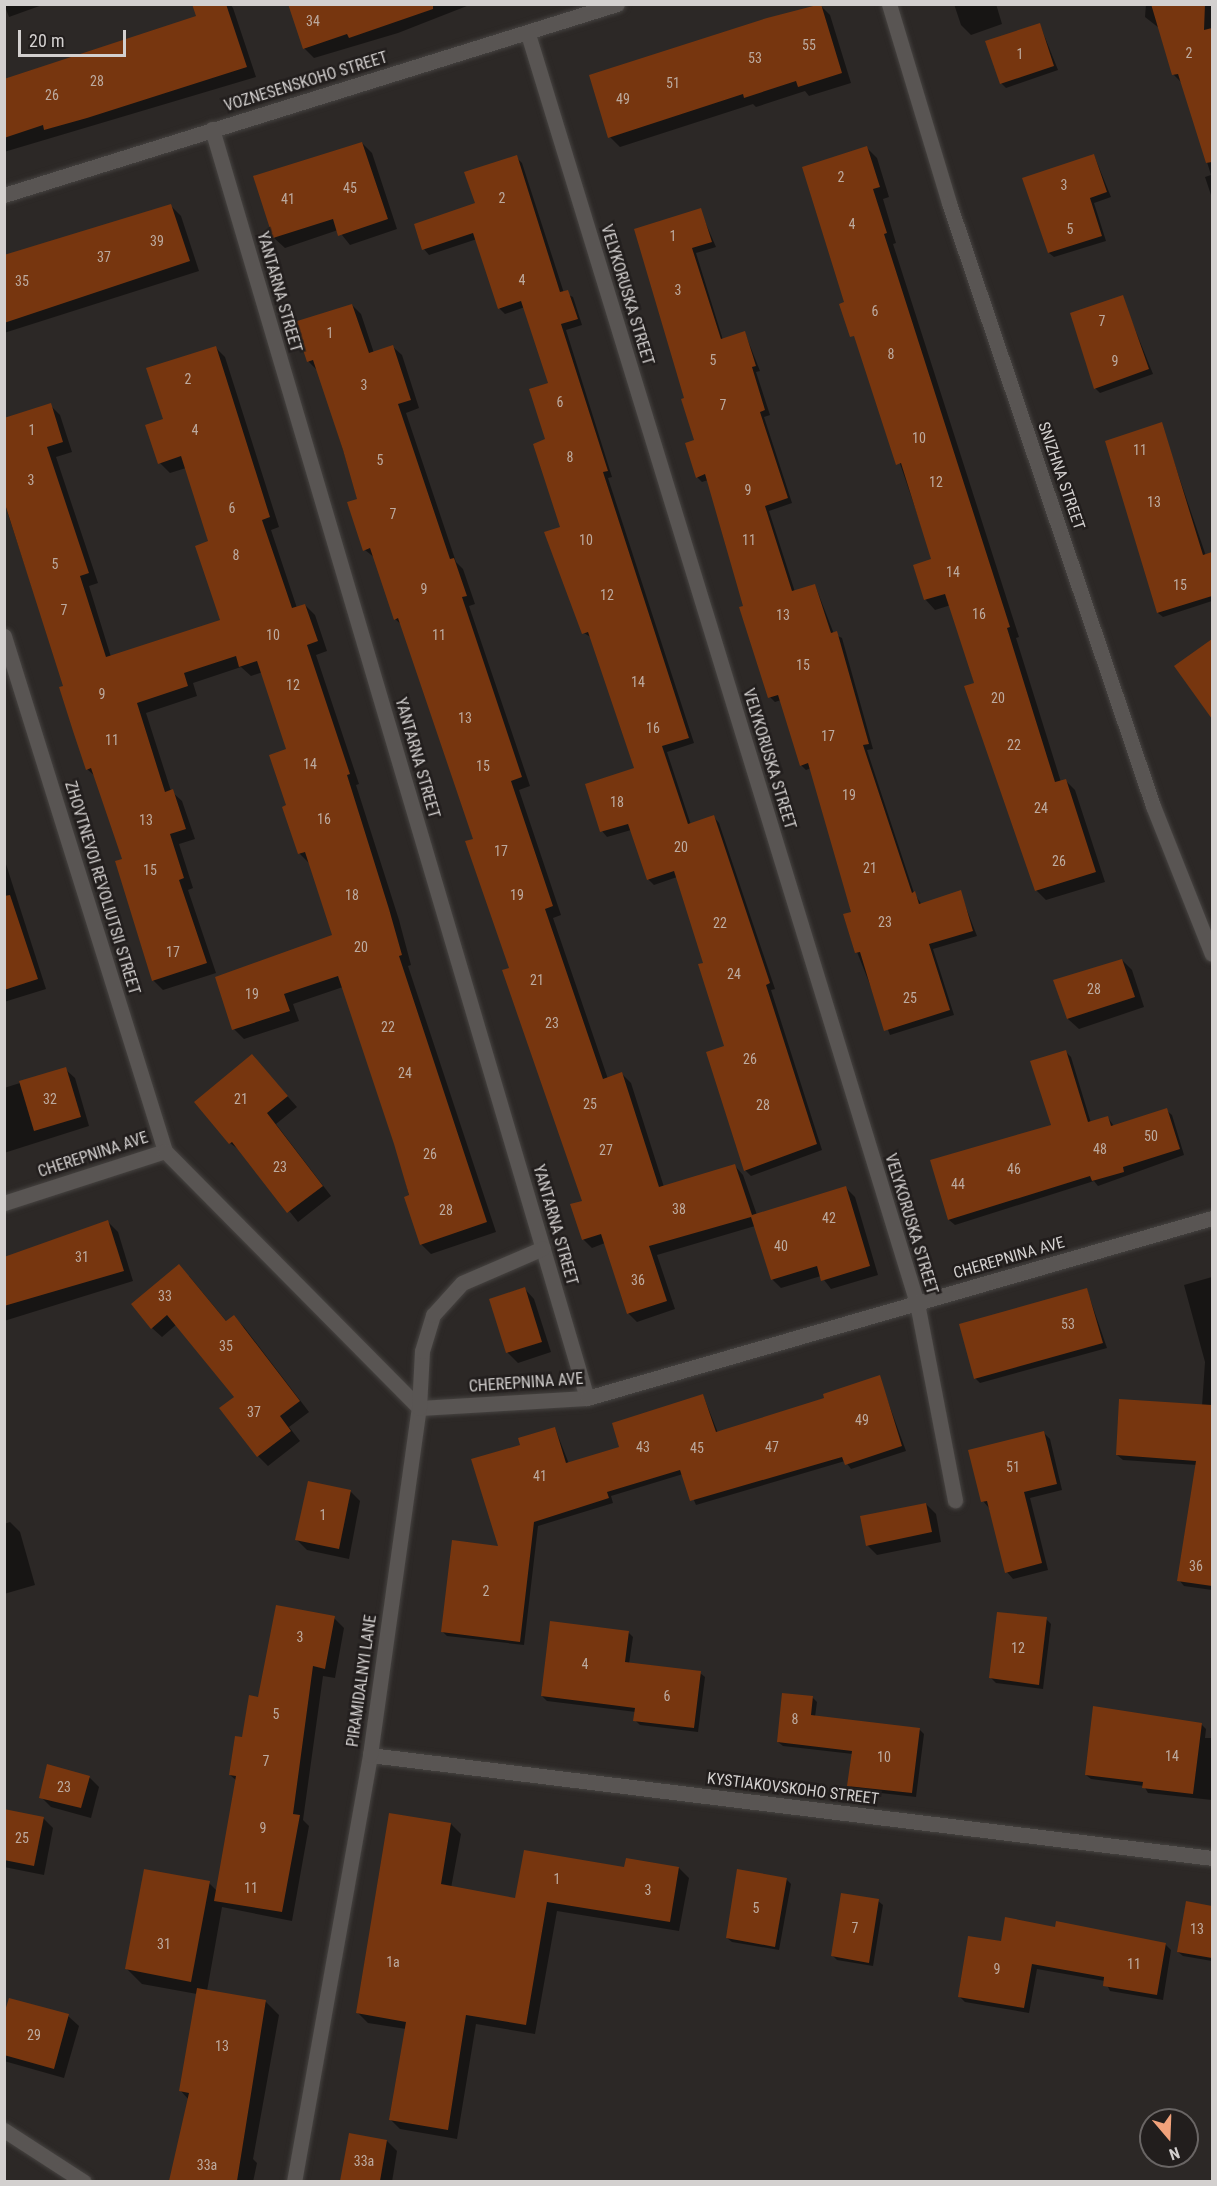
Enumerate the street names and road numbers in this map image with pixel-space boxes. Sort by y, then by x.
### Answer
street label: VOZNESENSKOHO STREET [222,48,390,116]
street label: VELYKORUSKA STREET [596,222,658,368]
street label: YANTARNA STREET [253,230,305,354]
street label: SNIZHNA STREET [1034,419,1088,533]
street label: VELYKORUSKA STREET [738,686,800,832]
street label: YANTARNA STREET [391,696,443,820]
street label: ZHOVTNEVOI REVOLIUTSII STREET [60,779,144,997]
street label: CHEREPNINA AVE [36,1128,150,1182]
street label: VELYKORUSKA STREET [880,1151,942,1297]
street label: YANTARNA STREET [529,1163,581,1287]
street label: CHEREPNINA AVE [951,1233,1067,1283]
street label: CHEREPNINA AVE [468,1369,584,1397]
street label: PIRAMIDALNYI LANE [343,1614,381,1748]
street label: KYSTIAKOVSKOHO STREET [706,1769,880,1809]

